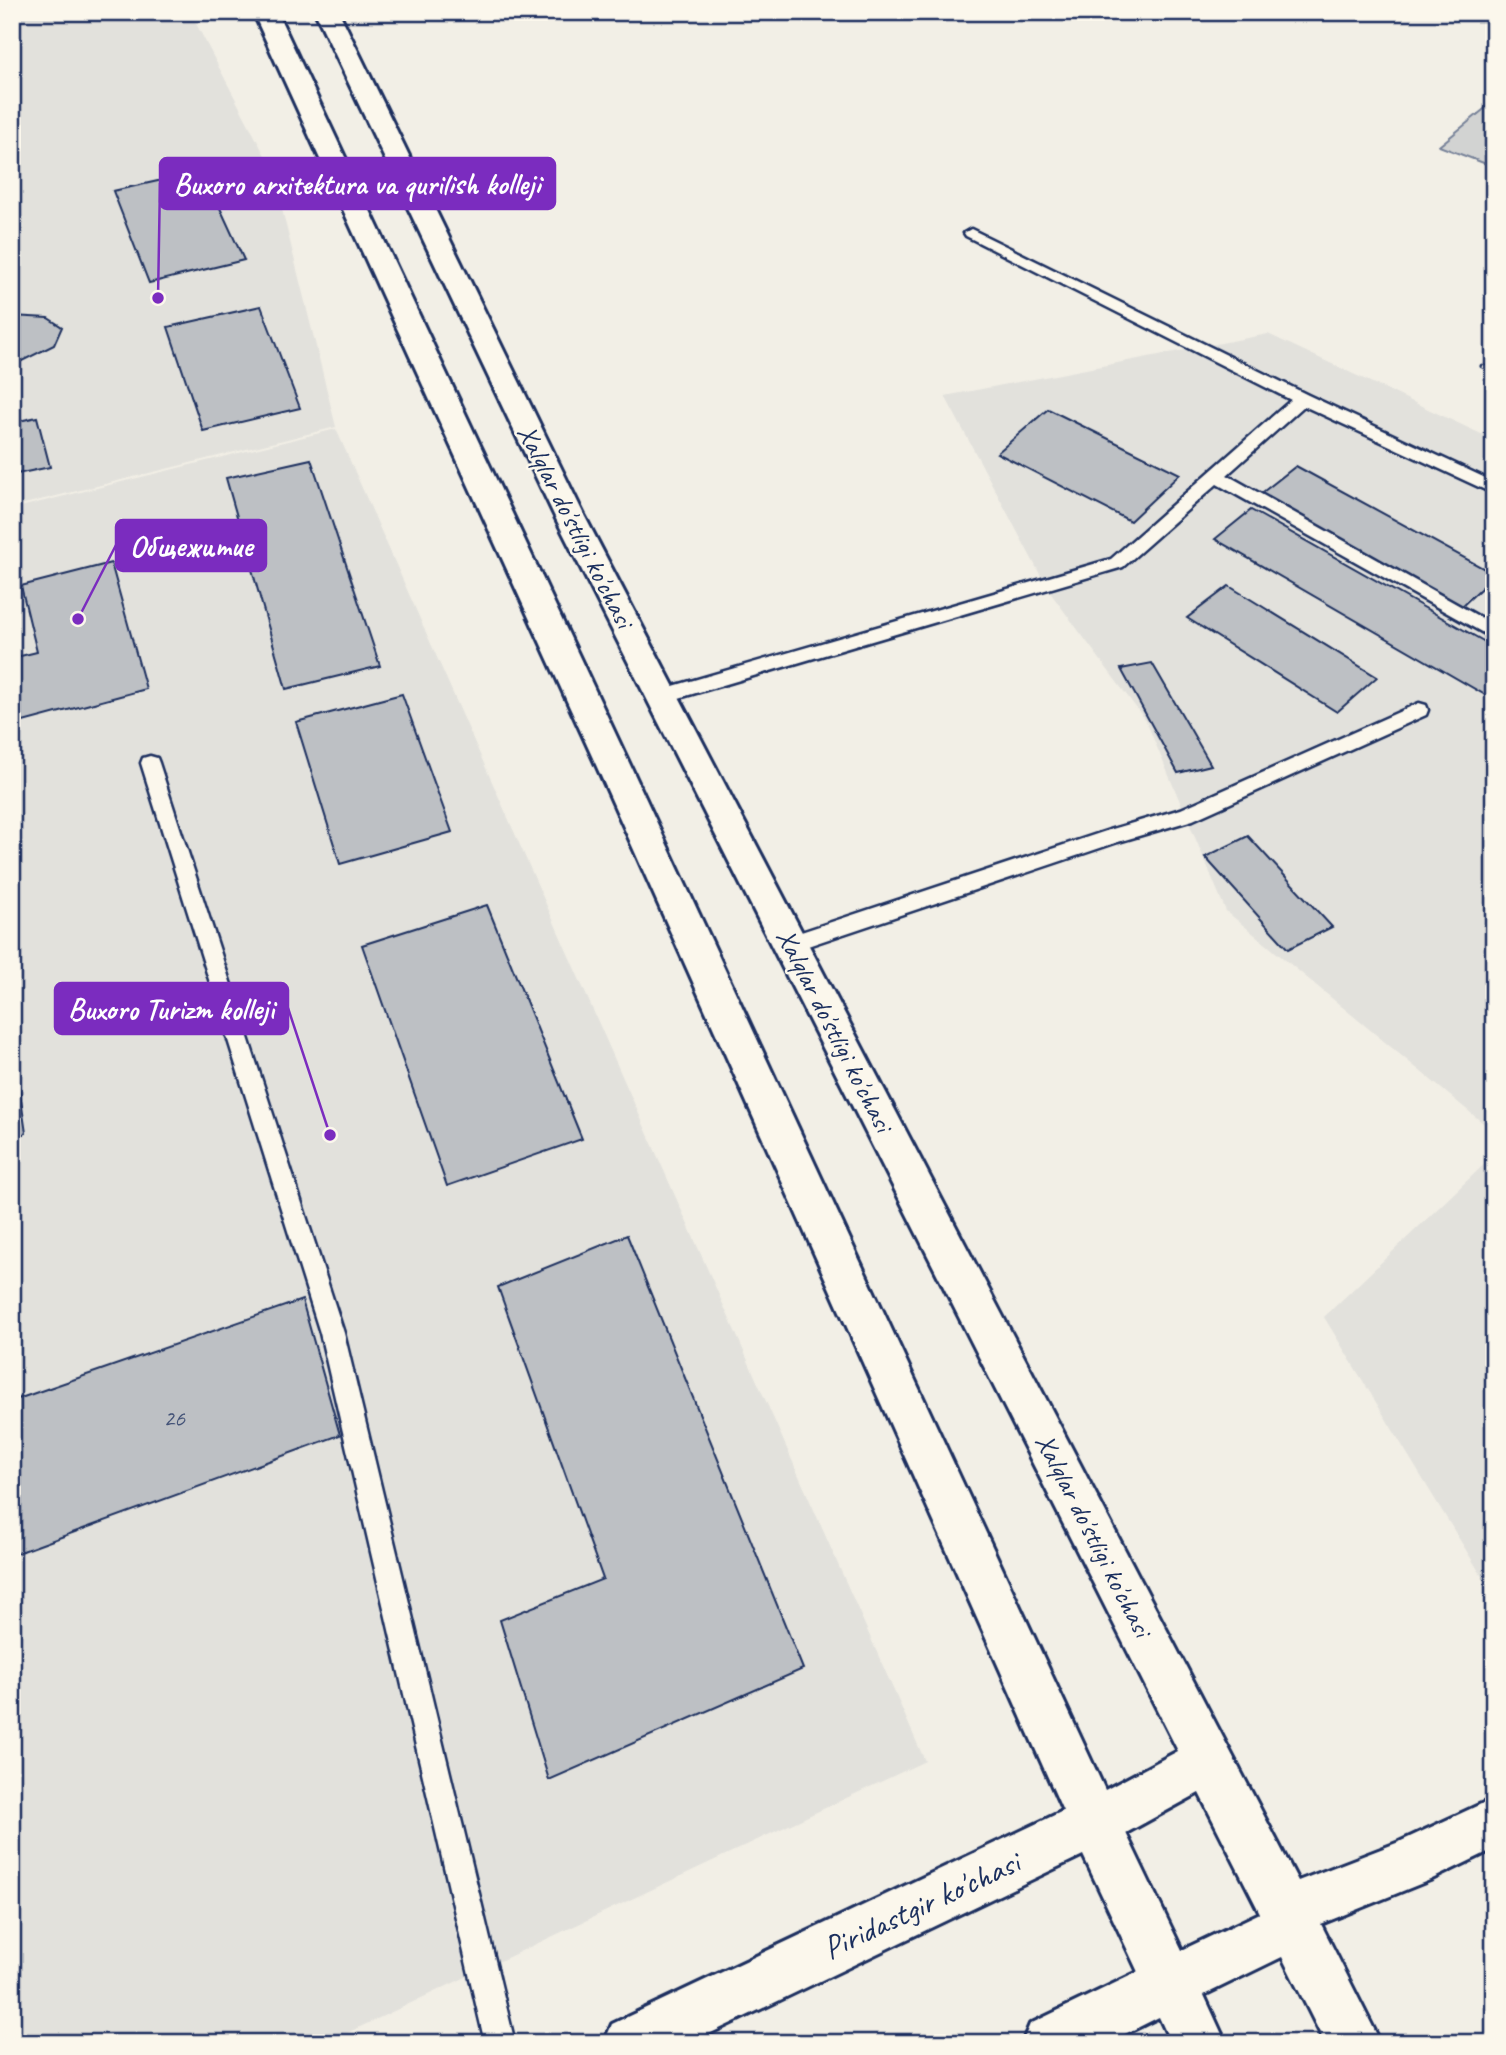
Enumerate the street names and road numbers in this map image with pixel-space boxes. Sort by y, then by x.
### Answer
street label: Xalqlar do'stligi ko'chasi [510,419,644,637]
street label: Xalqlar do'stligi ko'chasi [769,923,903,1141]
street label: Xalqlar do'stligi ko'chasi [1028,1428,1162,1646]
street label: Piridastgir ko'chasi [816,1839,1030,1969]

